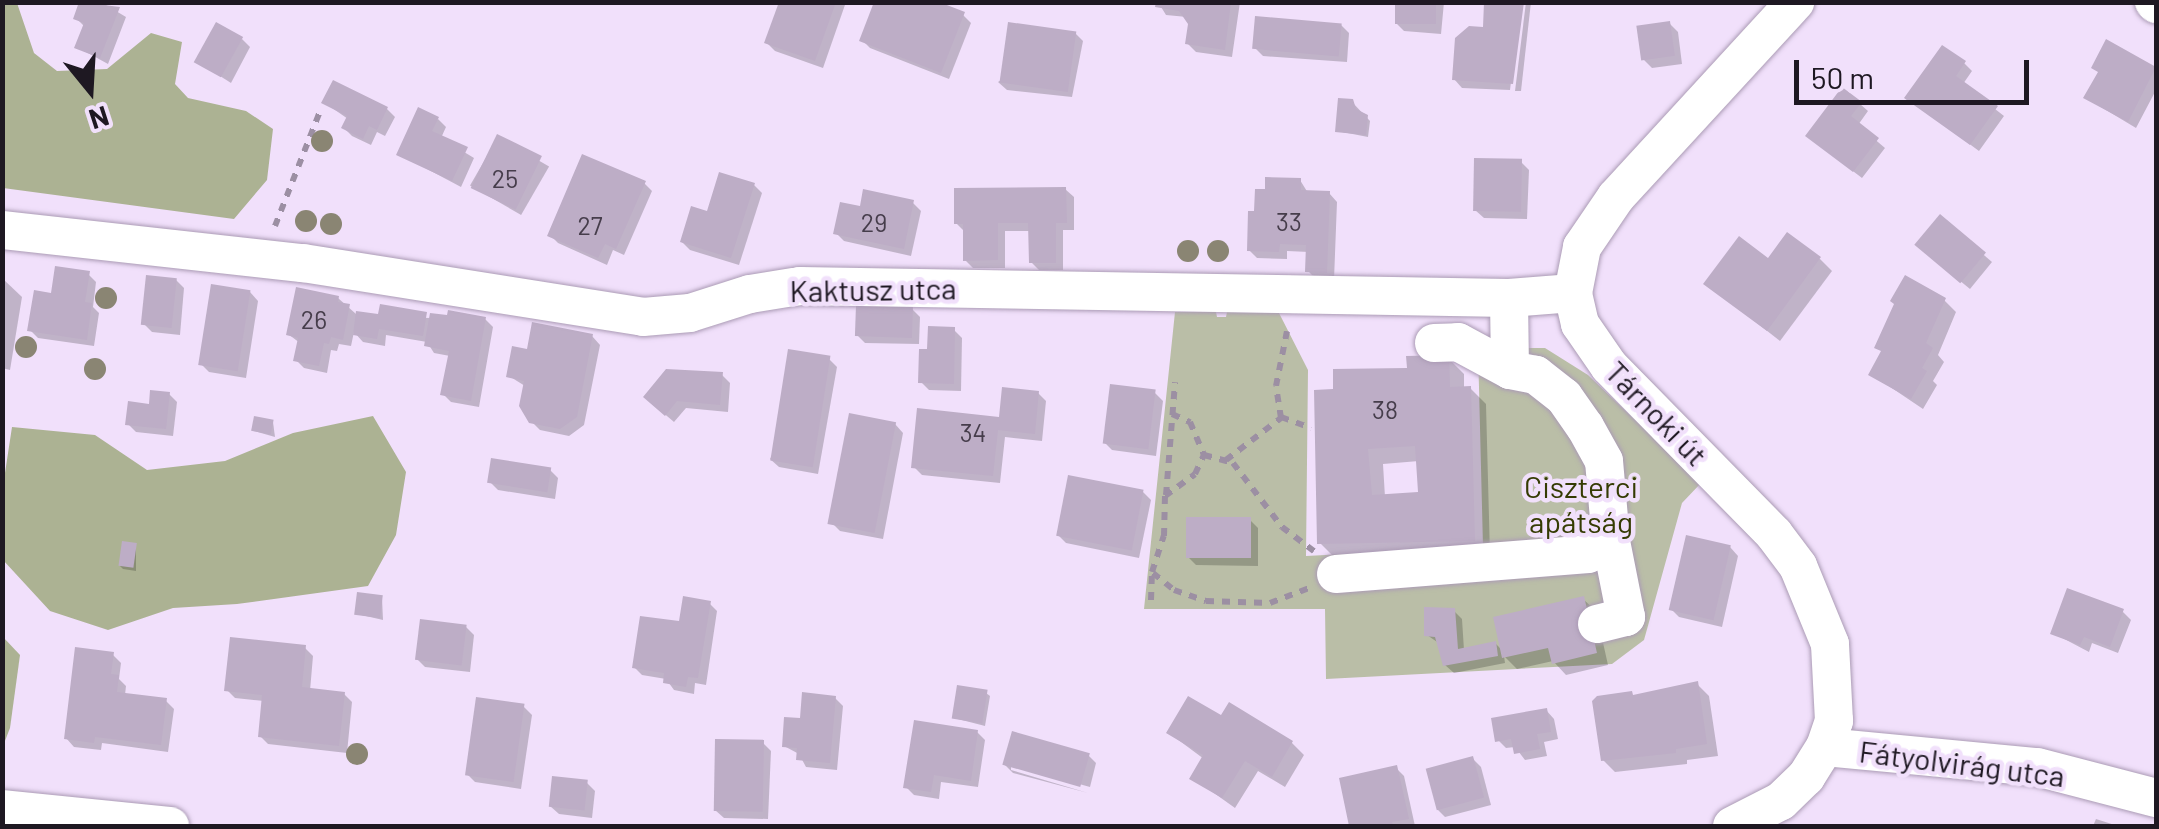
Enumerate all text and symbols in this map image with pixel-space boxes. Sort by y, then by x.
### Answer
north arrow [40,40,140,140]
scale bar [1799,40,2034,102]
text: 50 m [1811,59,1874,95]
text: N [85,99,113,138]
house number: 25 [492,163,518,193]
house number: 33 [1276,206,1302,236]
house number: 29 [861,207,887,237]
house number: 27 [577,210,603,240]
street label: Kaktusz utca [789,270,957,308]
house number: 26 [301,304,327,334]
street label: Tárnoki út [1599,353,1715,473]
house number: 38 [1372,394,1398,424]
house number: 34 [960,417,986,447]
park label: Ciszterci apátság [1524,468,1638,538]
street label: Fátyolvirág utca [1857,733,2067,793]

